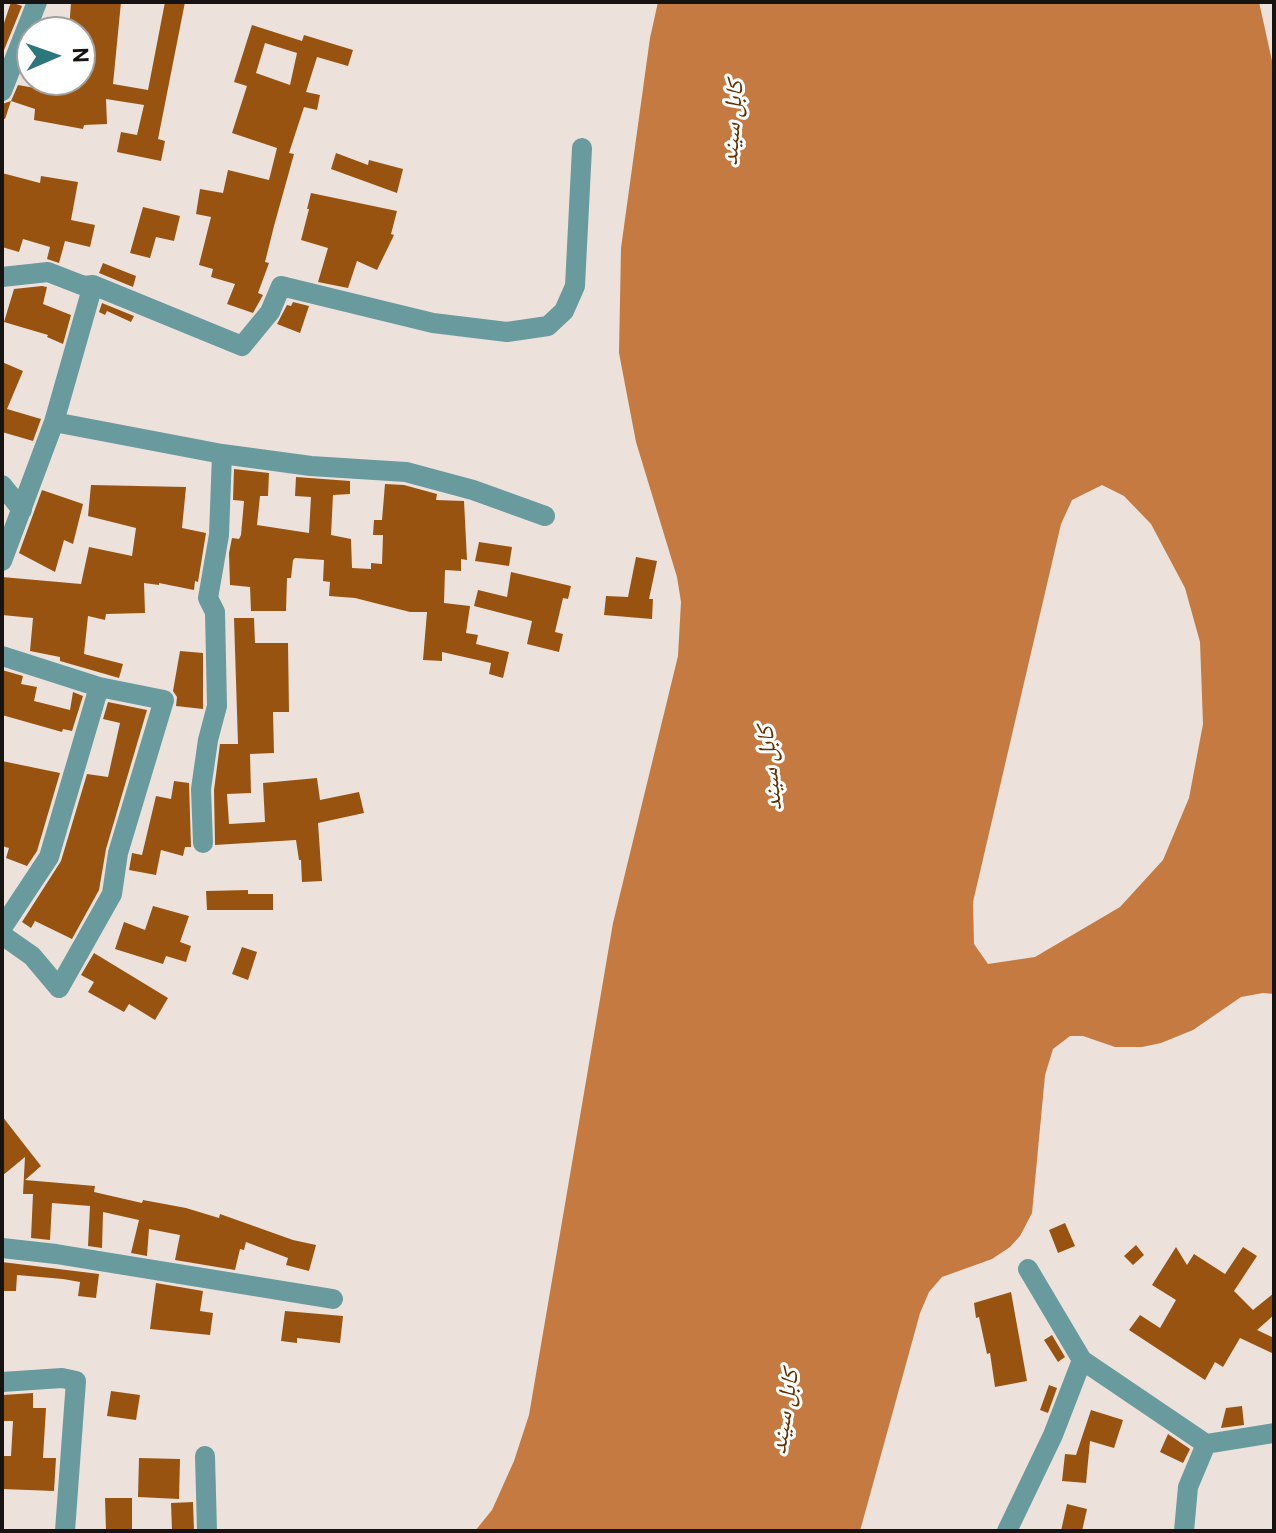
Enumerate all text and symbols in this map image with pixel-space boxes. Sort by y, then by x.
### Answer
north arrow [16,16,96,96]
text: N [65,47,92,64]
water label: کابل سيند [718,80,752,166]
water label: کابل سيند [753,724,791,812]
water label: کابل سيند [766,1368,808,1456]

